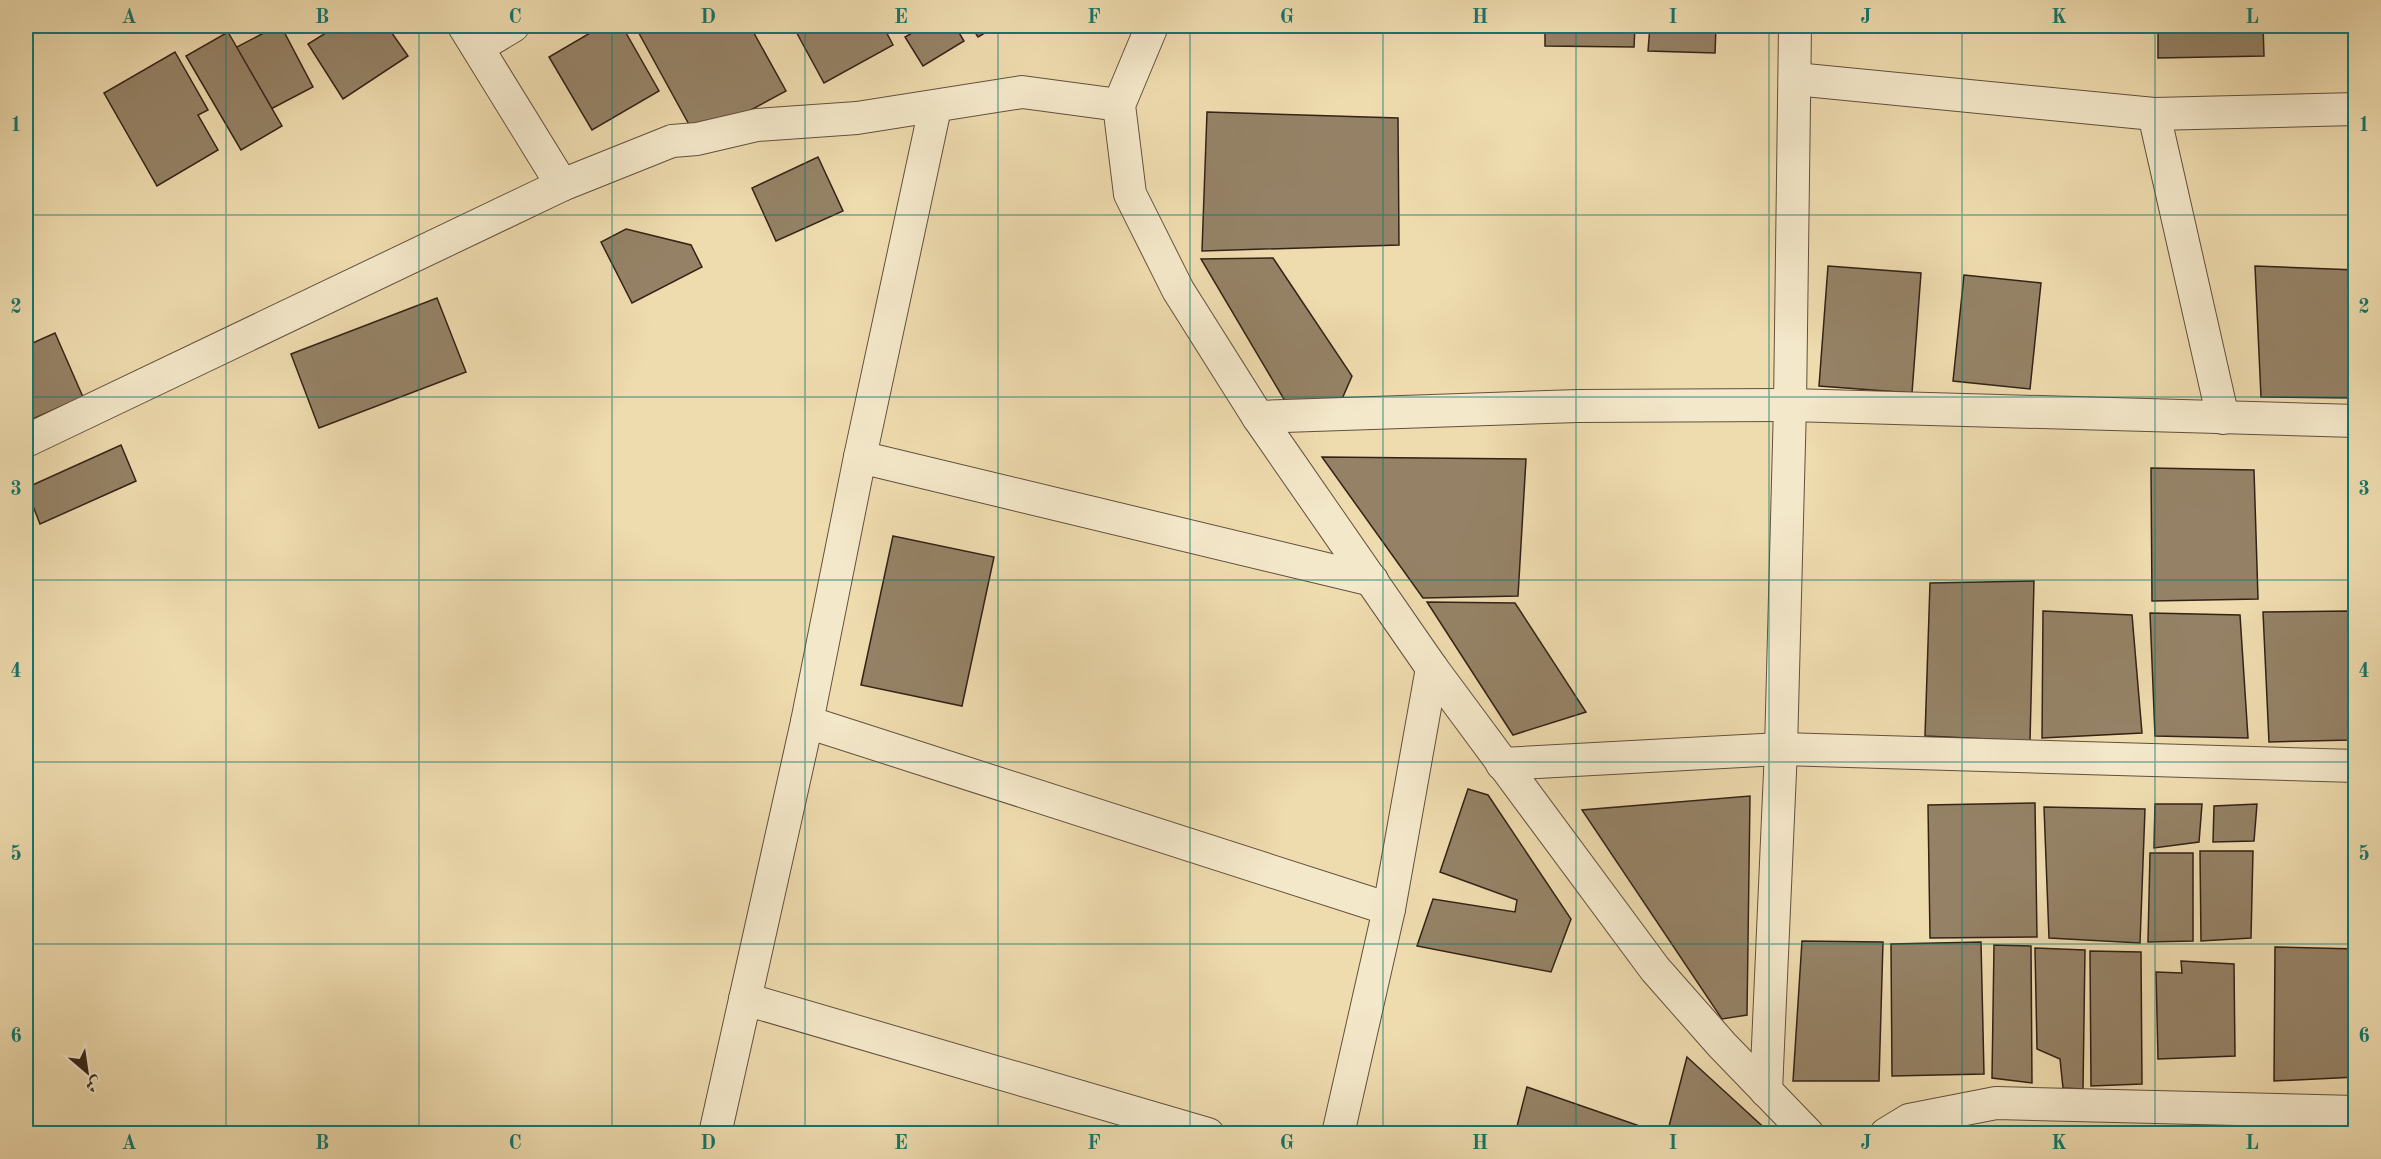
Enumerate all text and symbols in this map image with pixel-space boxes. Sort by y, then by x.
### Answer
text: A [121,8,137,28]
text: B [315,8,329,28]
text: C [508,8,522,28]
text: D [700,8,716,28]
text: E [894,8,908,28]
text: F [1087,8,1101,28]
text: G [1280,8,1294,28]
text: H [1472,8,1488,28]
text: I [1669,8,1677,28]
text: J [1861,8,1872,28]
text: K [2051,8,2067,28]
text: L [2245,8,2259,28]
text: 1 [10,116,22,136]
text: 1 [2358,116,2370,136]
text: 2 [10,298,22,318]
text: 2 [2358,298,2370,318]
text: 3 [10,480,22,500]
text: 3 [2358,480,2370,500]
text: 4 [10,662,22,682]
text: 4 [2358,662,2370,682]
text: 5 [10,844,22,865]
text: 5 [2358,844,2370,865]
text: 6 [10,1027,22,1047]
text: 6 [2358,1027,2370,1047]
north arrow [57,1042,117,1102]
text: ش [82,1073,104,1094]
text: A [121,1134,137,1154]
text: B [315,1134,329,1154]
text: C [508,1134,522,1154]
text: D [700,1134,716,1154]
text: E [894,1134,908,1154]
text: F [1087,1134,1101,1154]
text: G [1280,1134,1294,1154]
text: H [1472,1134,1488,1154]
text: I [1669,1134,1677,1154]
text: J [1861,1134,1872,1154]
text: K [2051,1134,2067,1154]
text: L [2245,1134,2259,1154]

